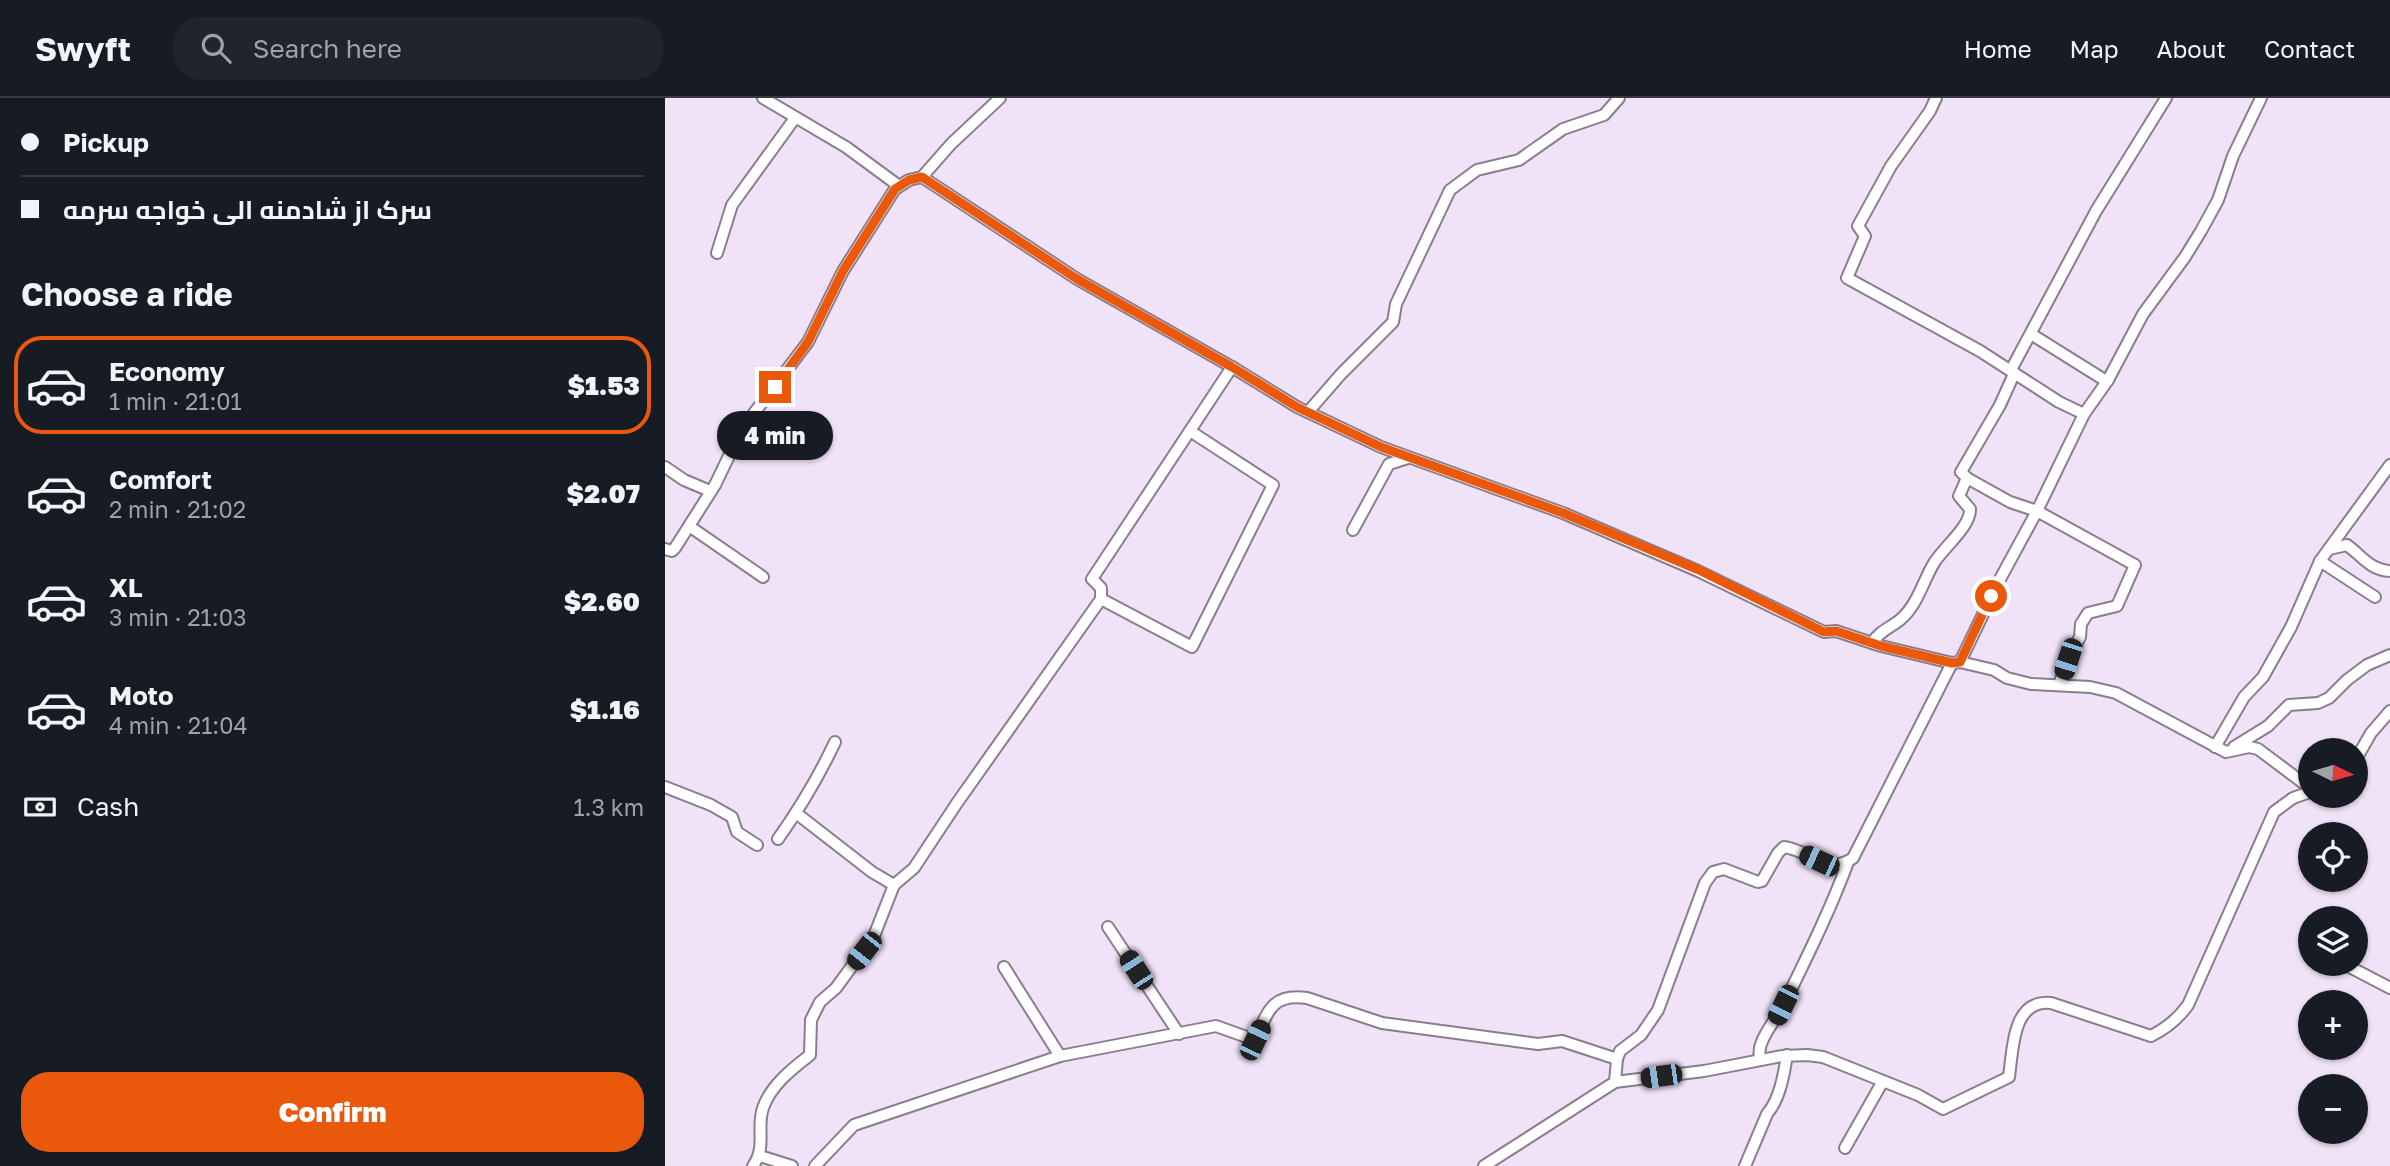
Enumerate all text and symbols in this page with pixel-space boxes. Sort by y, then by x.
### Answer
search box [173,17,663,80]
text: Swyft [35,29,131,68]
icon: search [197,29,235,67]
text: Search here [253,33,402,64]
text: Home [1964,34,2032,63]
text: Map [2070,34,2119,63]
text: About [2157,34,2226,63]
text: Contact [2264,34,2355,63]
text: Pickup [63,127,149,158]
text: سرک از شادمنه الی خواجه سرمه [63,194,432,225]
text: Choose a ride [21,275,233,313]
icon: car [25,354,88,417]
text: Economy [109,356,225,387]
text: $1.53 [568,370,640,401]
route end [759,371,791,403]
text: 1 min · 21:01 [109,387,242,415]
callout: 4 min [717,412,833,460]
text: 4 min [745,421,805,449]
icon: car [25,462,88,525]
text: Comfort [109,464,212,495]
text: $2.07 [566,478,640,509]
text: 2 min · 21:02 [109,495,246,523]
icon: car [25,570,88,633]
text: XL [109,572,143,603]
route start [1975,580,2007,612]
text: $2.60 [564,586,640,617]
text: 3 min · 21:03 [109,603,246,631]
car [2052,636,2085,682]
icon: car [25,678,88,741]
text: Moto [109,680,174,711]
text: $1.16 [570,694,640,725]
text: 4 min · 21:04 [109,711,248,739]
north arrow [2298,738,2368,808]
map controls [2298,738,2368,1144]
icon: cash [21,788,59,826]
text: Cash [77,791,139,822]
text: 1.3 km [573,793,644,821]
button: locate [2298,822,2368,892]
car [1796,843,1843,879]
button: layers [2298,906,2368,976]
car [843,928,886,974]
car [1116,947,1157,993]
car [1765,982,1802,1028]
button: + [2298,990,2368,1060]
car [1237,1017,1274,1063]
car [1639,1063,1684,1089]
button: Confirm [21,1072,644,1152]
button: − [2298,1074,2368,1144]

